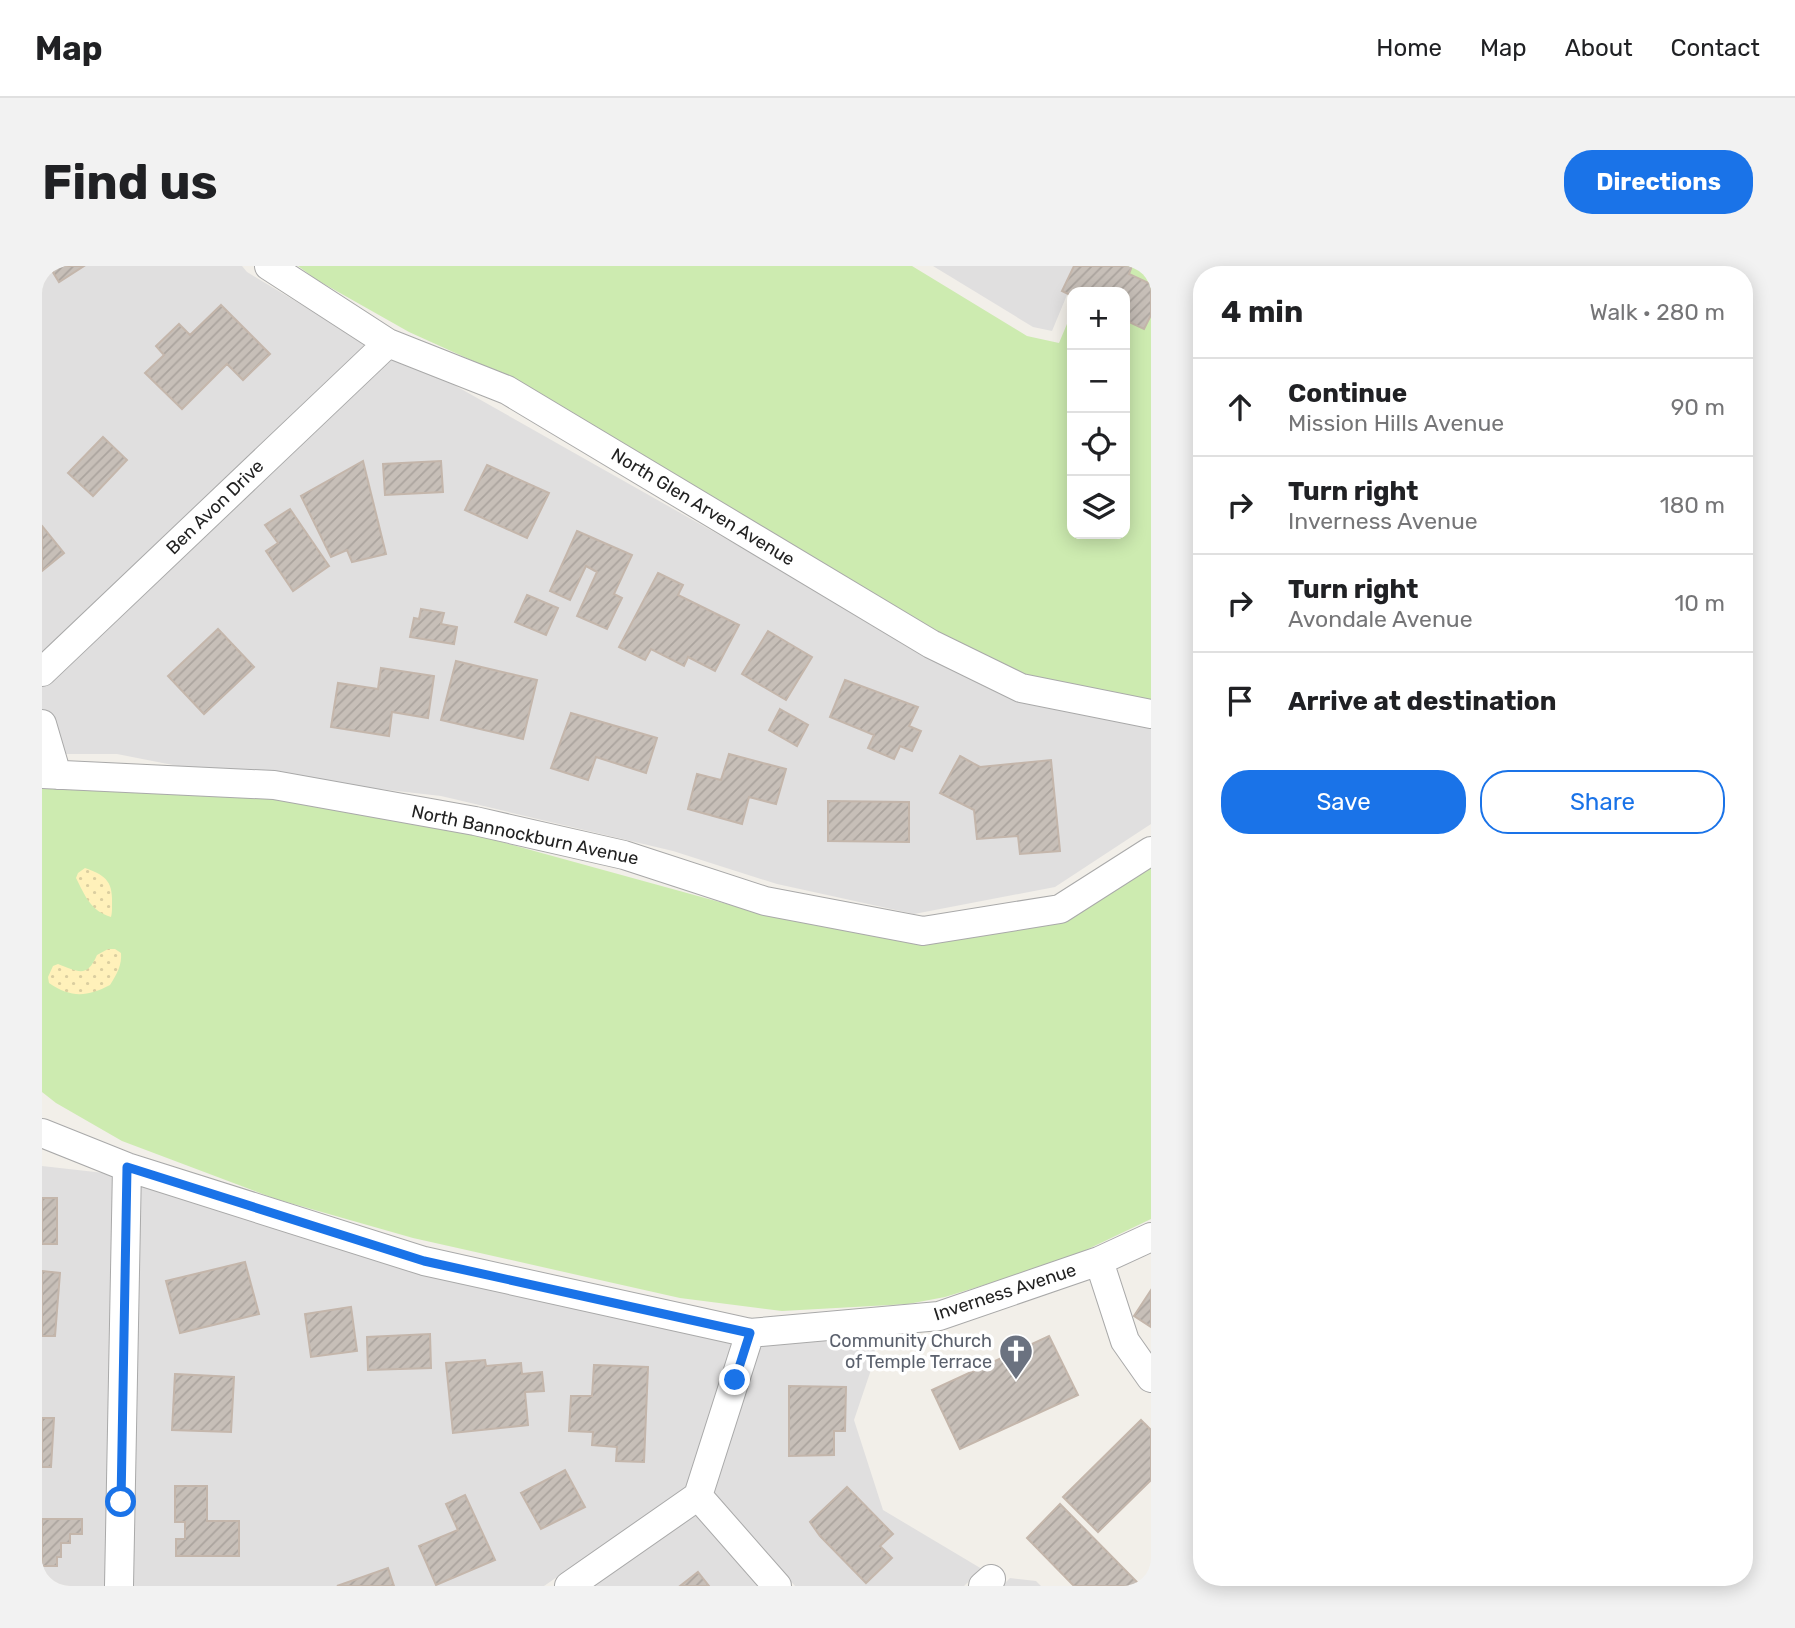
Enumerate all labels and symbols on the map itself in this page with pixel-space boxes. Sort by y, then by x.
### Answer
street label: North Glen Arven Avenue [607,443,799,571]
street label: Ben Avon Drive [162,455,268,559]
street label: North Bannockburn Avenue [409,800,641,870]
street label: Inverness Avenue [931,1259,1079,1325]
place label: Community Church of Temple Terrace [829,1330,992,1373]
church icon: Community Church of Temple Terrace [997,1332,1035,1381]
route end [719,1364,750,1395]
route start [105,1486,136,1517]

